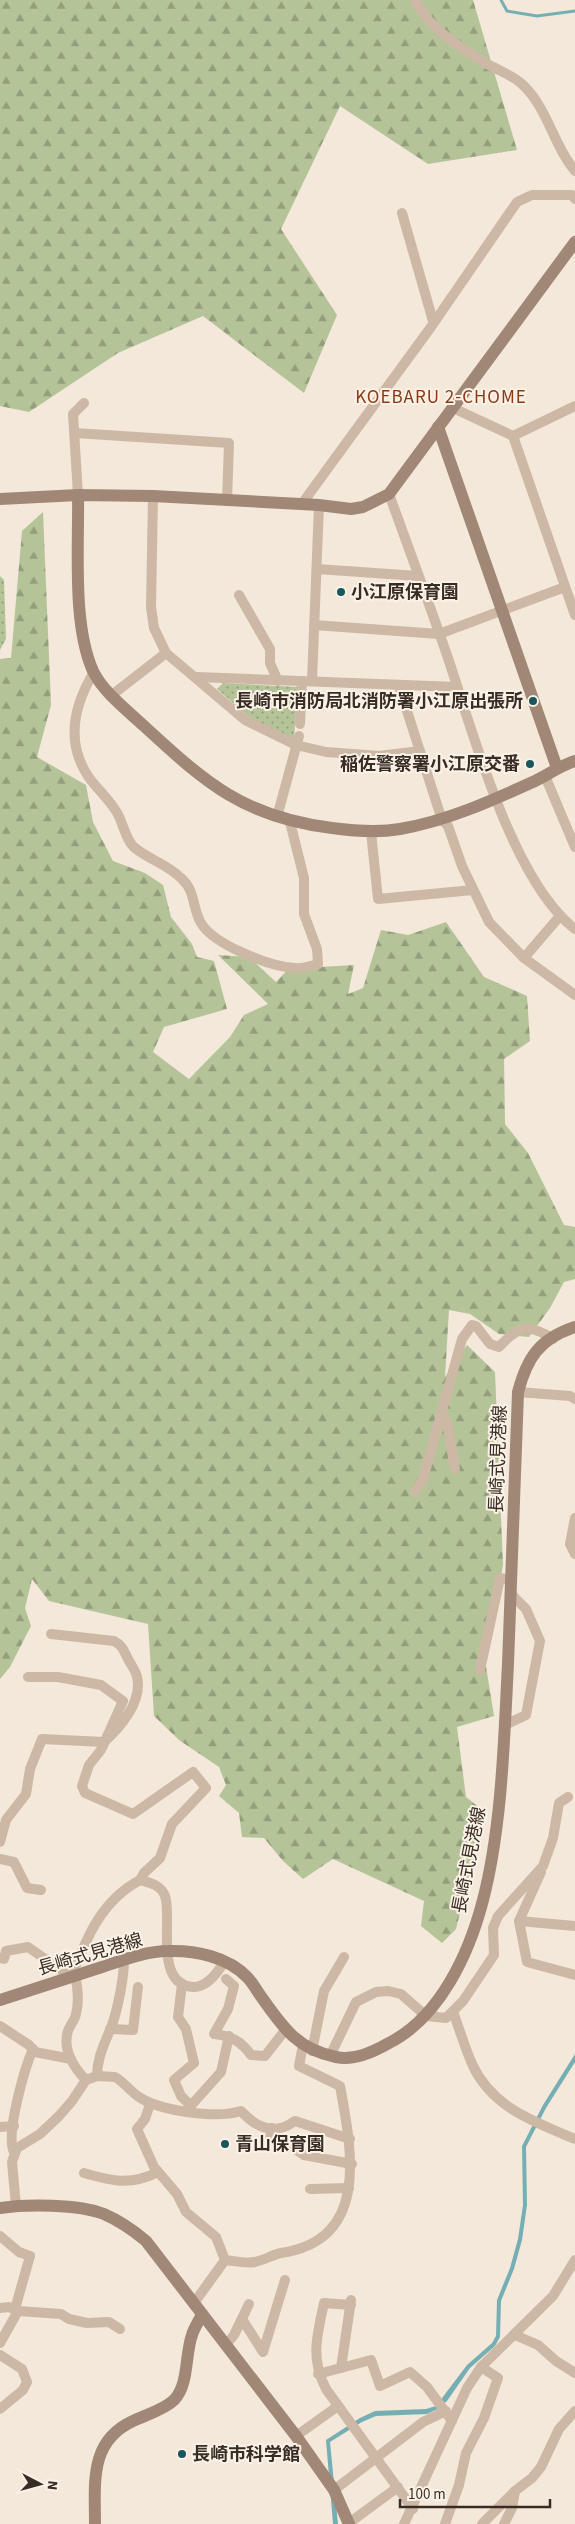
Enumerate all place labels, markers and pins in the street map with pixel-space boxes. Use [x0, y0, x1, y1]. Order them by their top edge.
place label: 小江原保育園 [351, 580, 459, 605]
marker: 小江原保育園 [335, 586, 347, 598]
place label: 長崎市消防局北消防署小江原出張所 [235, 689, 523, 714]
marker: 長崎市消防局北消防署小江原出張所 [527, 695, 539, 707]
place label: 稲佐警察署小江原交番 [340, 752, 520, 777]
marker: 稲佐警察署小江原交番 [524, 758, 536, 770]
place label: 青山保育園 [235, 2132, 325, 2157]
marker: 青山保育園 [219, 2138, 231, 2150]
place label: 長崎市科学館 [192, 2442, 300, 2467]
marker: 長崎市科学館 [176, 2448, 188, 2460]

